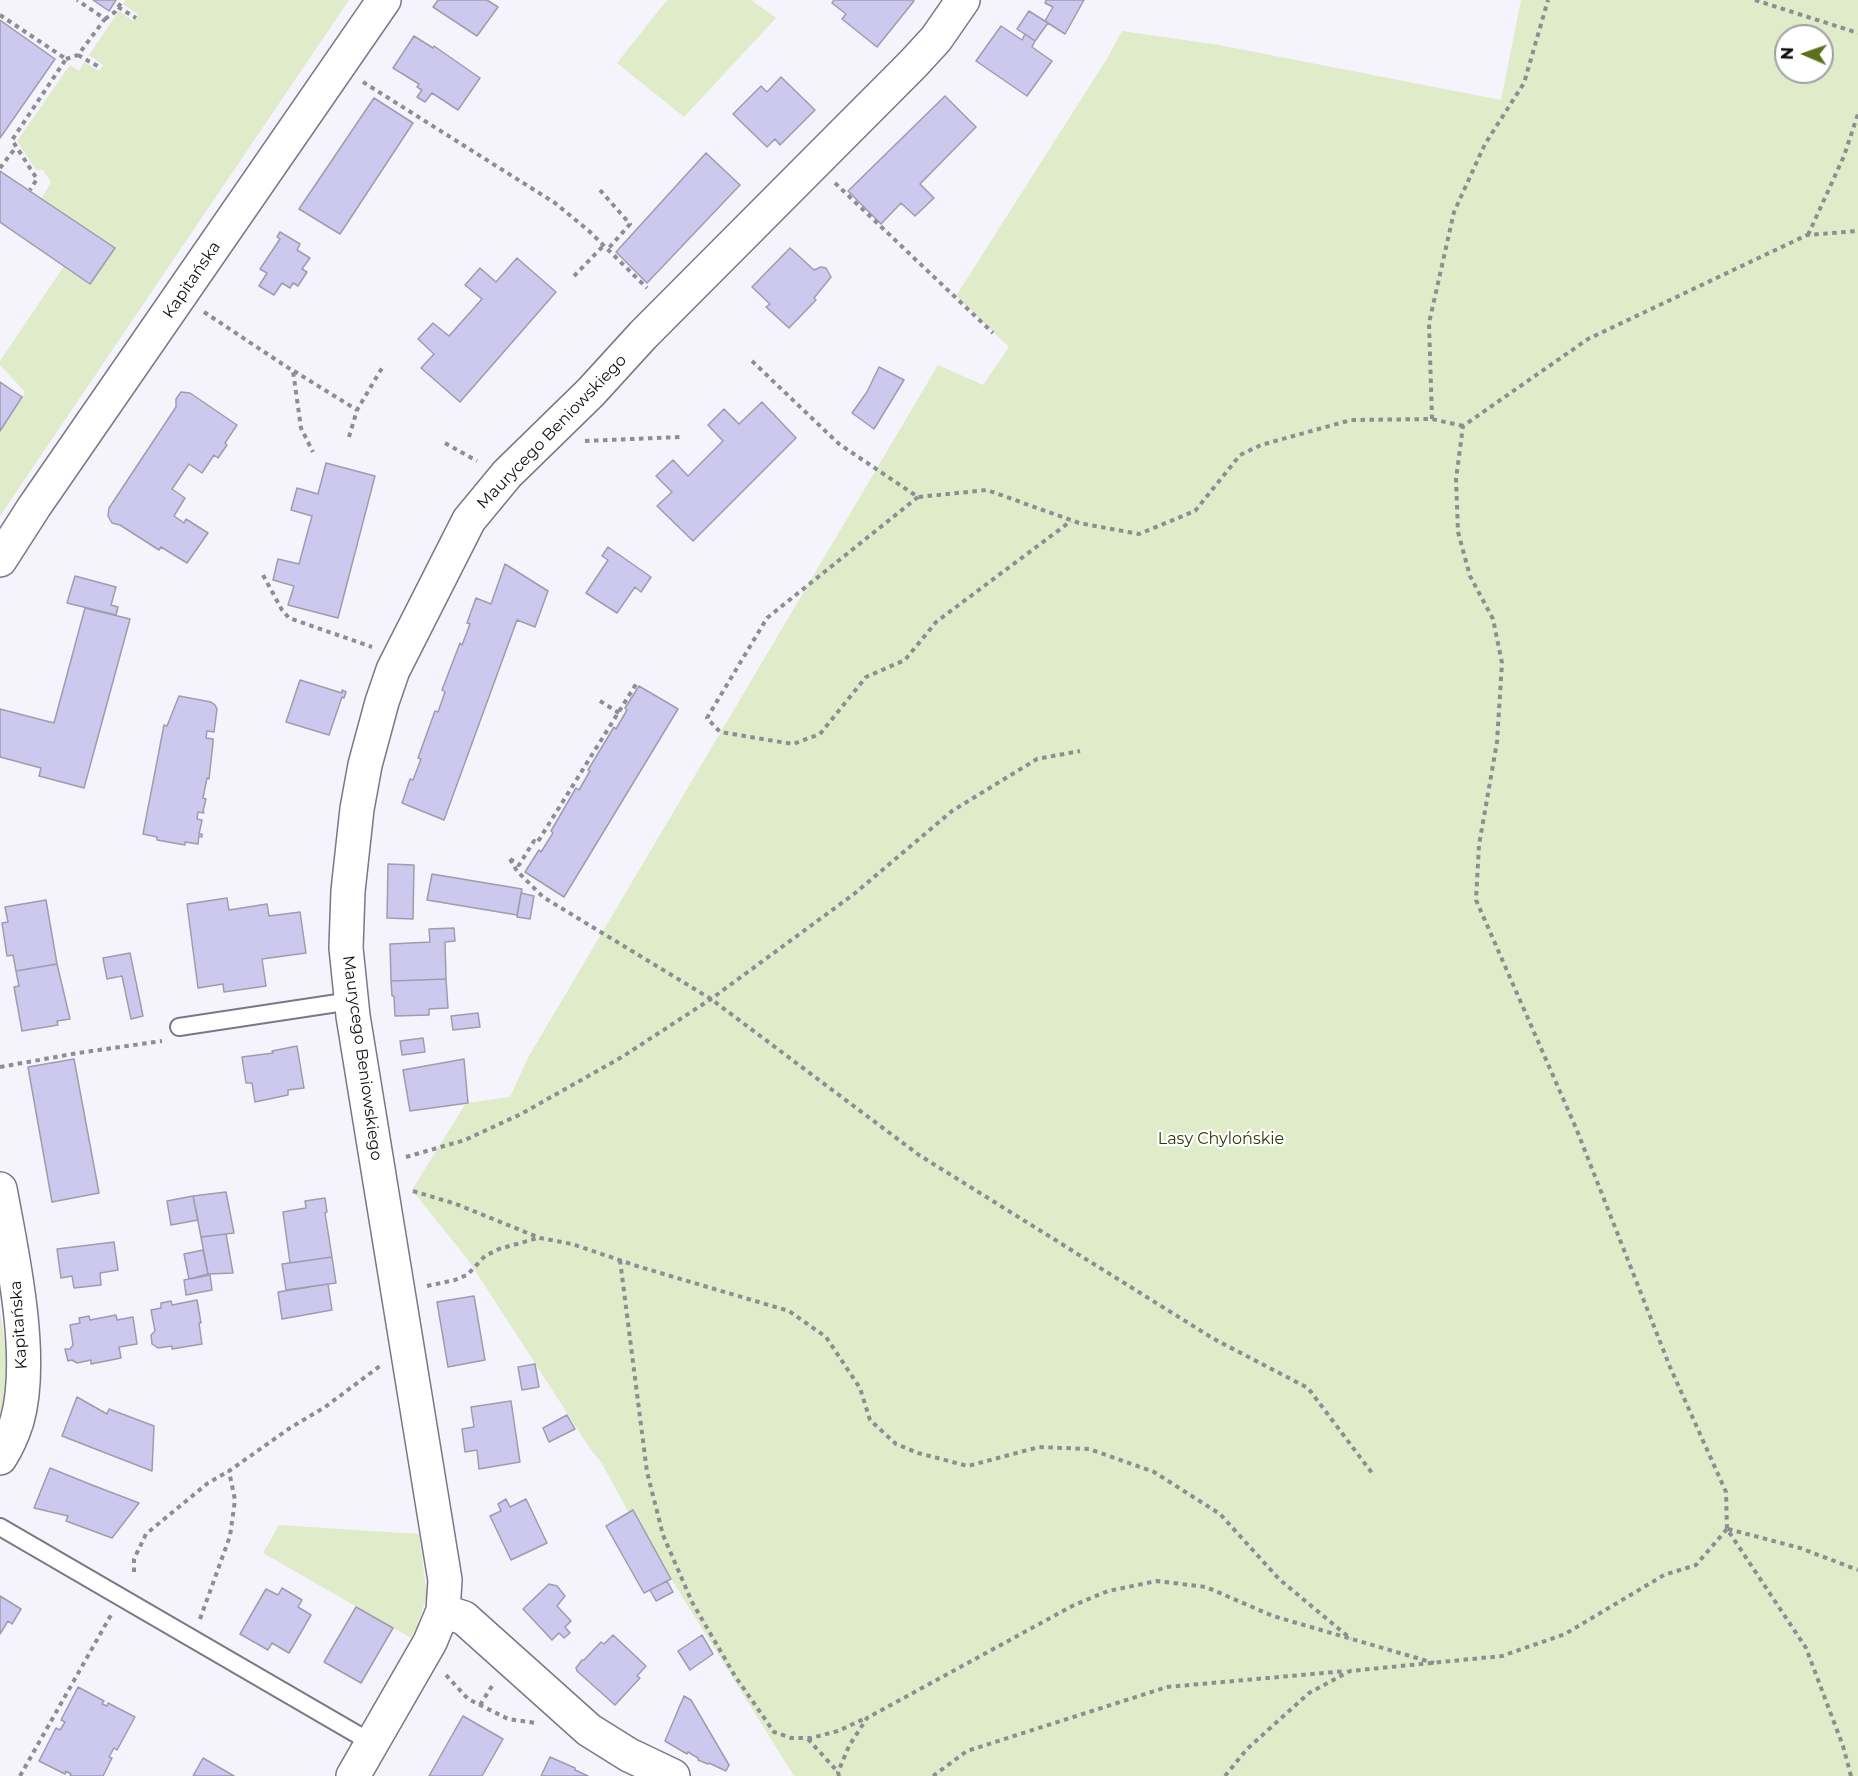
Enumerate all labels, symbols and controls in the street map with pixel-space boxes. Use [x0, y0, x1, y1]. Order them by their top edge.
north arrow [1774, 24, 1834, 84]
text: N [1778, 47, 1797, 60]
street label: Kapitańska [159, 238, 225, 322]
street label: Maurycego Beniowskiego [473, 351, 631, 513]
street label: Maurycego Beniowskiego [338, 954, 386, 1162]
park label: Lasy Chylońskie [1158, 1129, 1284, 1149]
street label: Kapitańska [6, 1280, 32, 1370]

